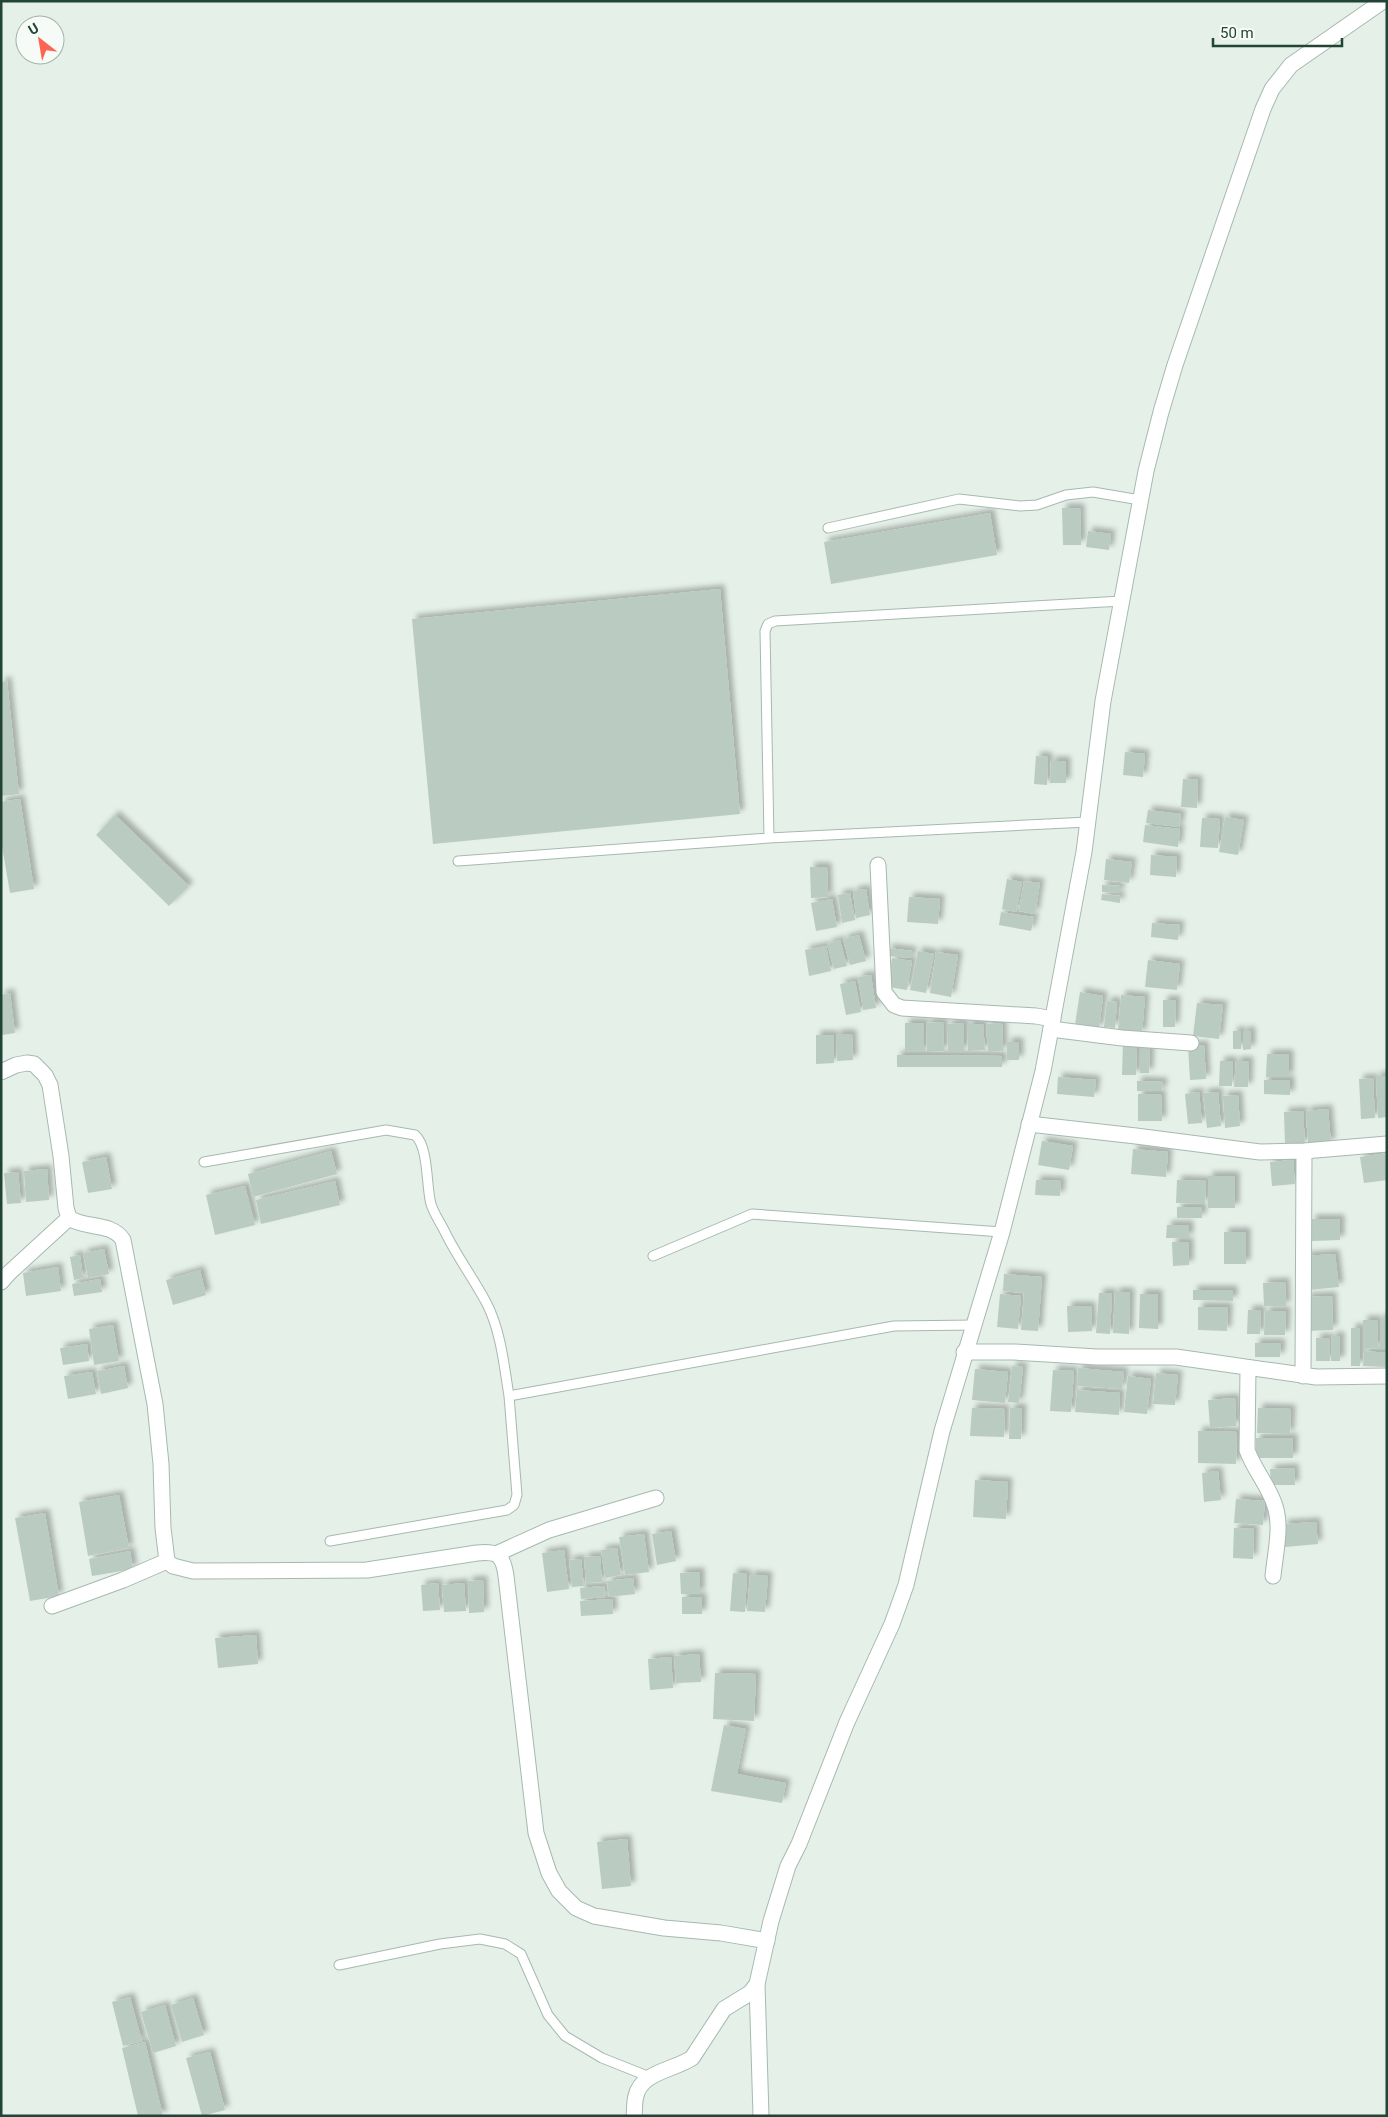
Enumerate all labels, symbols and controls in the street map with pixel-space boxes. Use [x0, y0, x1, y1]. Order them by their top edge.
north arrow [15, 15, 65, 65]
scale bar [1213, 15, 1342, 47]
text: U [25, 20, 41, 38]
text: 50 m [1220, 24, 1254, 42]

